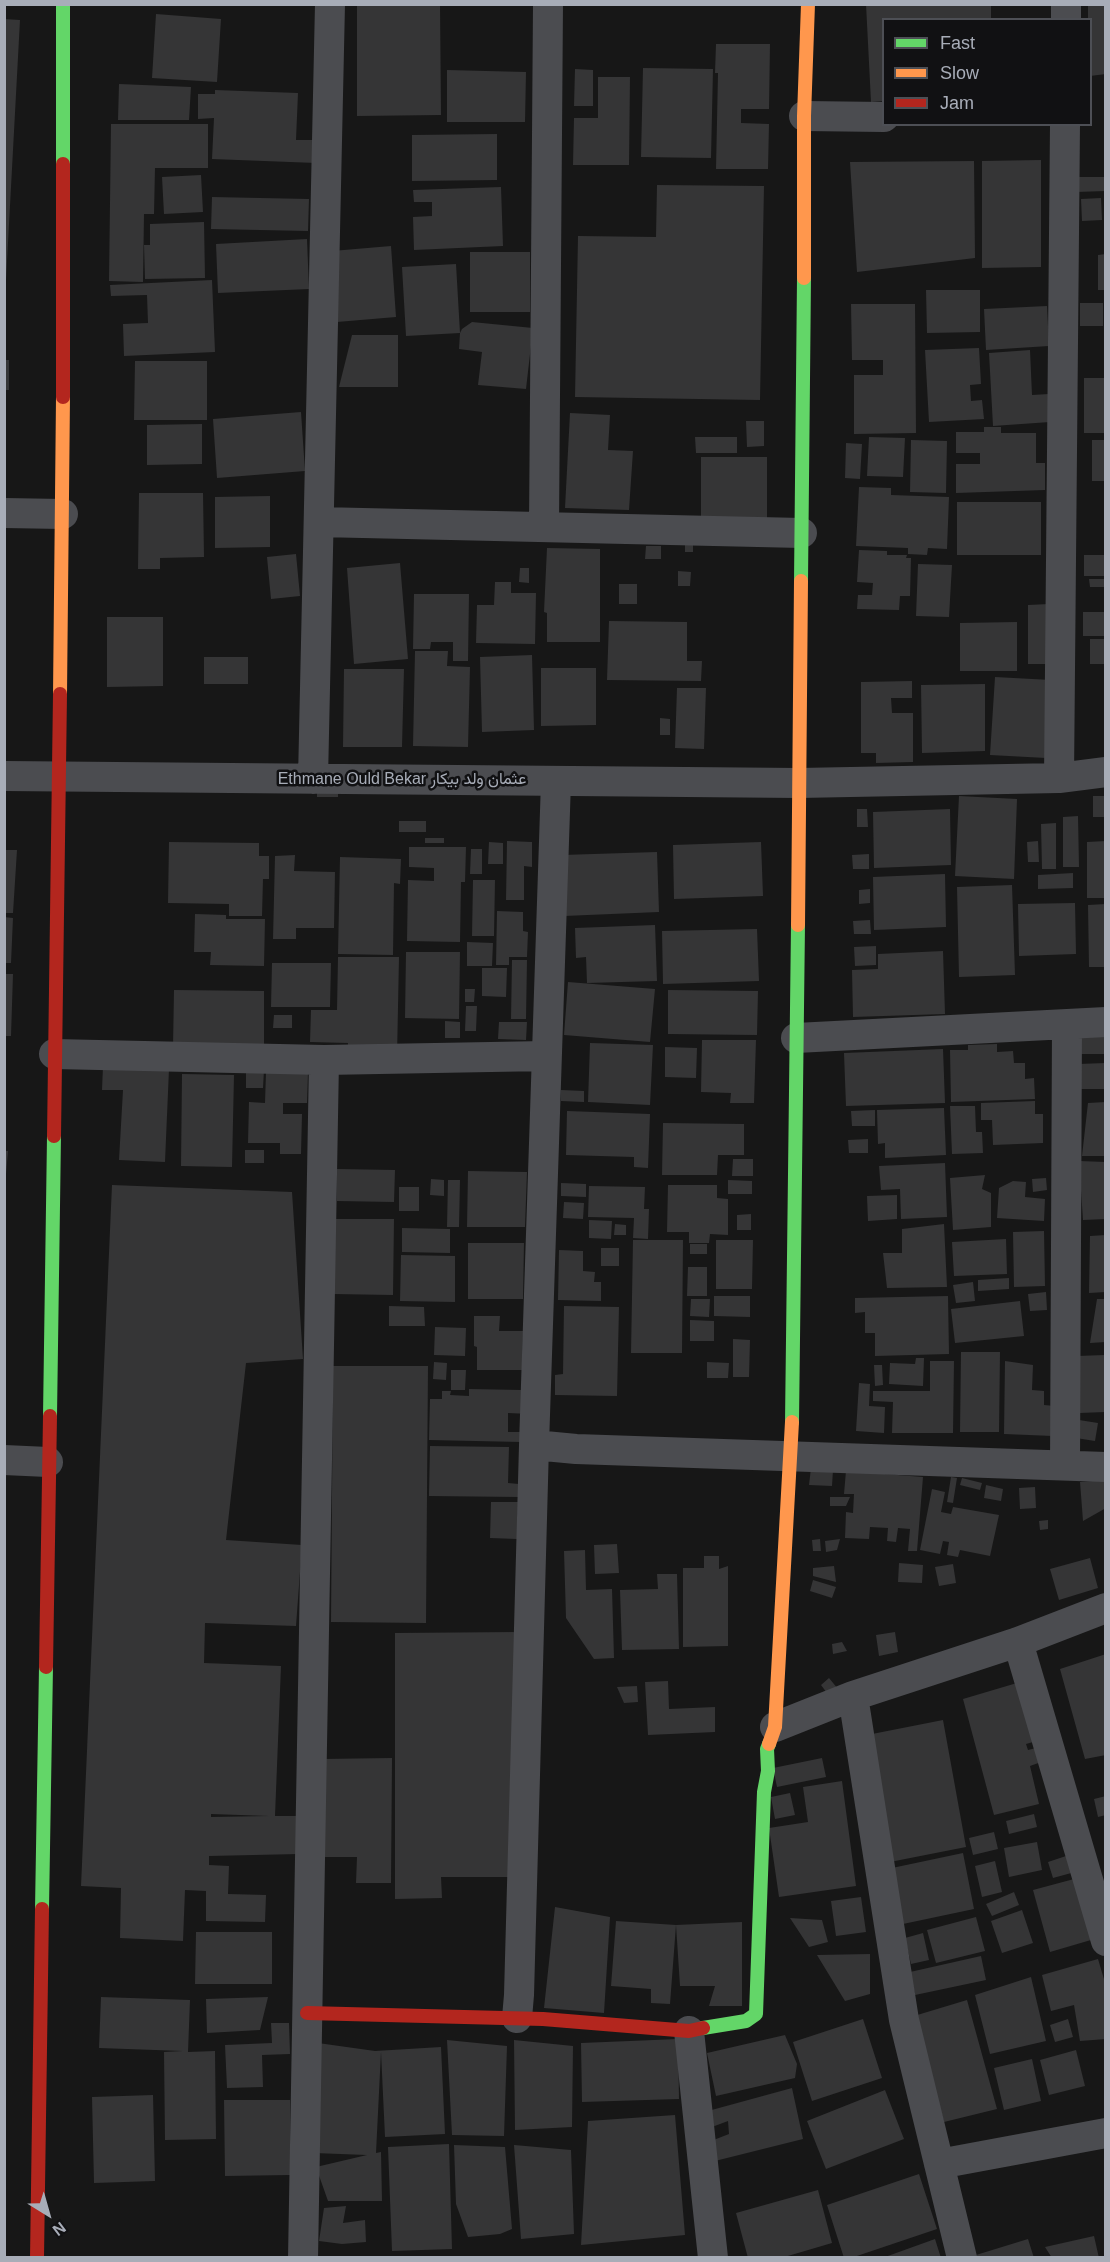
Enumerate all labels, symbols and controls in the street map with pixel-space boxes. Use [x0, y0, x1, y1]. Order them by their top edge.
legend [882, 18, 1092, 126]
text: Fast [940, 33, 975, 53]
text: Slow [940, 63, 979, 83]
text: Jam [940, 93, 974, 113]
street label: Ethmane Ould Bekar عثمان ولد بيكار [278, 770, 526, 790]
north arrow [18, 2184, 78, 2244]
text: N [49, 2219, 69, 2239]

